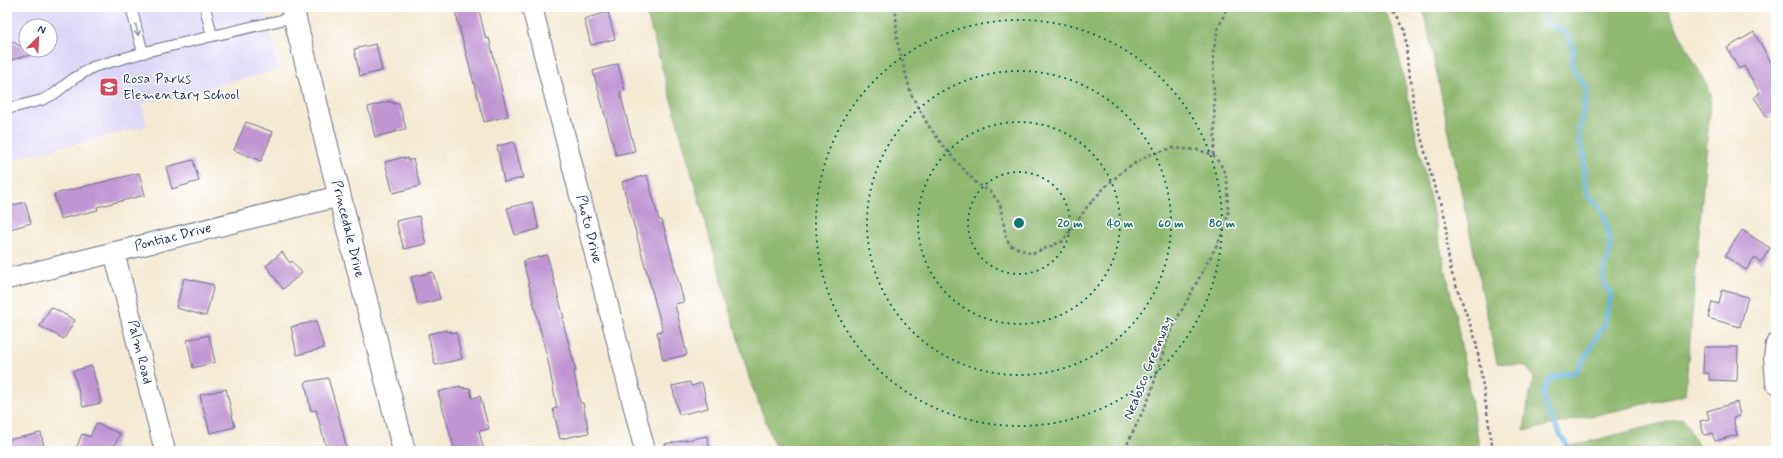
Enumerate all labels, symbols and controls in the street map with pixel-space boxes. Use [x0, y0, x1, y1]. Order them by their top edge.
north arrow [18, 18, 58, 58]
text: N [35, 22, 48, 38]
one-way arrow [134, 23, 141, 36]
place label: Rosa Parks Elementary School [123, 70, 239, 104]
school or university icon: Rosa Parks Elementary School [98, 76, 120, 98]
street label: Princedale Drive [327, 178, 369, 280]
street label: Photo Drive [572, 193, 606, 265]
centre of rings [1012, 216, 1026, 230]
text: 20 m [1057, 216, 1083, 232]
text: 40 m [1107, 216, 1134, 232]
text: 60 m [1158, 216, 1184, 232]
text: 80 m [1209, 216, 1236, 232]
street label: Pontiac Drive [133, 219, 213, 255]
street label: Neabsco Greenway [1119, 314, 1177, 422]
street label: Palm Road [123, 318, 157, 386]

